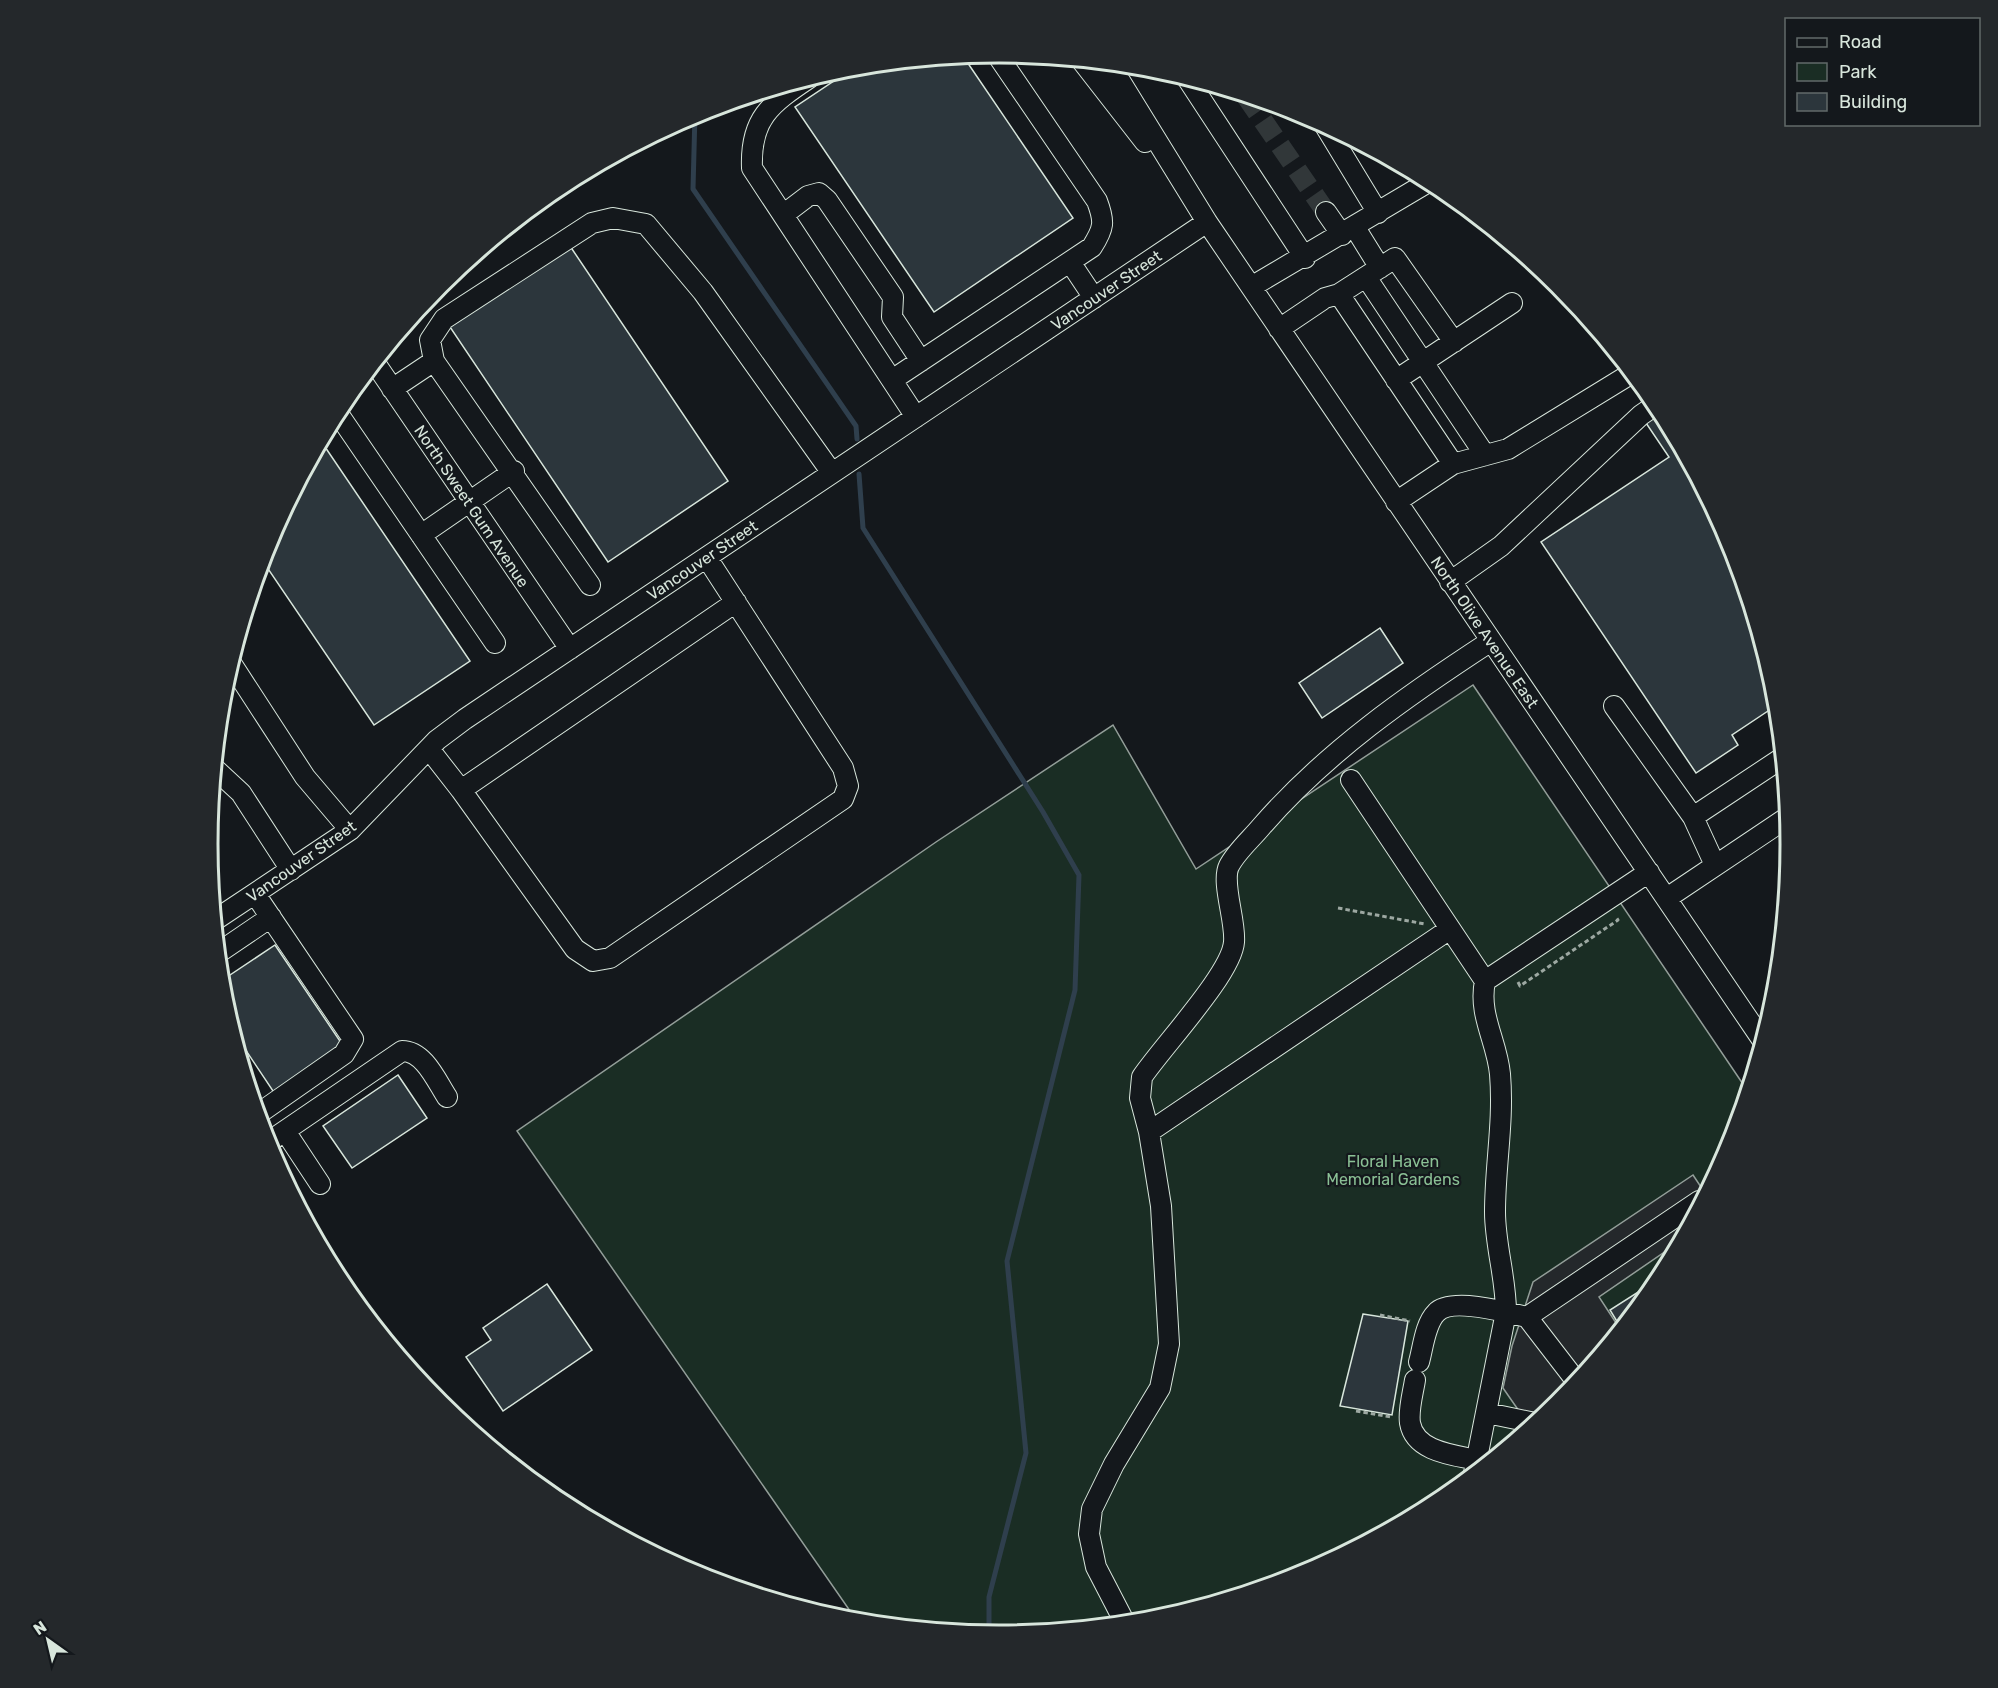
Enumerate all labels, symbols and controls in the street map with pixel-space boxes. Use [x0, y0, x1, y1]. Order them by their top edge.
legend [1785, 18, 1980, 126]
text: Road [1839, 31, 1882, 53]
text: Park [1839, 61, 1877, 83]
text: Building [1839, 91, 1907, 113]
street label: Vancouver Street [1047, 246, 1165, 334]
street label: North Sweet Gum Avenue [410, 422, 533, 591]
street label: Vancouver Street [643, 516, 761, 604]
street label: North Olive Avenue East [1427, 553, 1542, 712]
street label: Vancouver Street [243, 817, 360, 906]
park label: Floral Haven Memorial Gardens [1326, 1152, 1460, 1189]
north arrow [18, 1610, 78, 1670]
text: N [30, 1617, 50, 1639]

